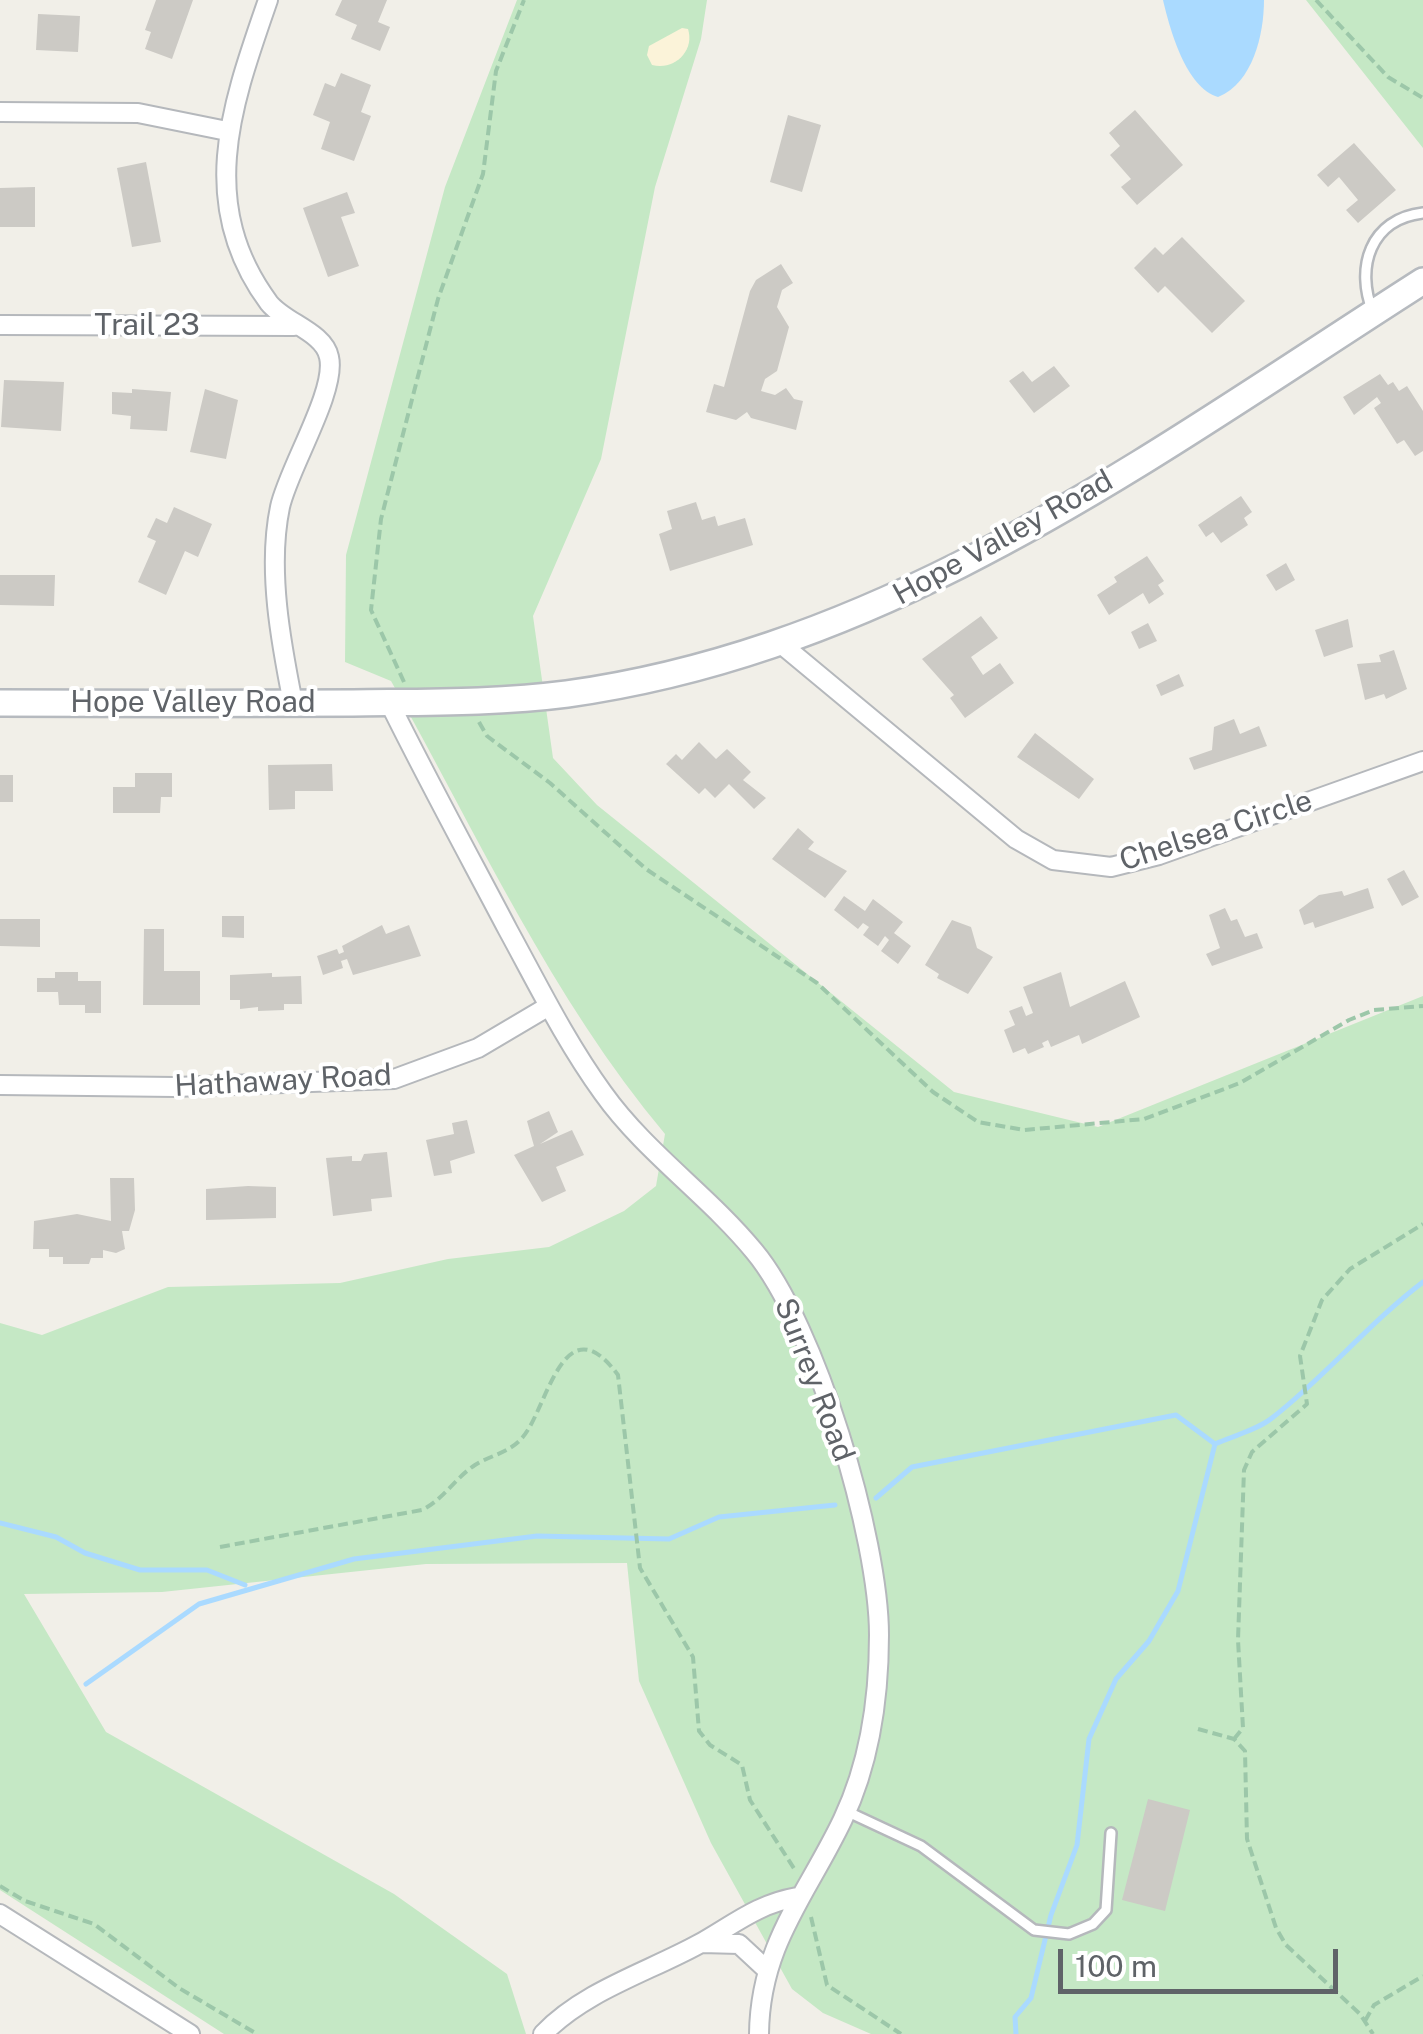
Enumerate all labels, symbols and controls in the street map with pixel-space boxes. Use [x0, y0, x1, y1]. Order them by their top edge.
street label: Trail 23 [94, 308, 200, 344]
street label: Hope Valley Road [887, 463, 1119, 613]
street label: Hope Valley Road [70, 685, 316, 721]
street label: Chelsea Circle [1115, 783, 1317, 879]
street label: Hathaway Road [174, 1057, 392, 1105]
street label: Surrey Road [766, 1293, 862, 1467]
scale bar [1063, 1929, 1343, 1991]
text: 100 m [1075, 1948, 1157, 1984]

